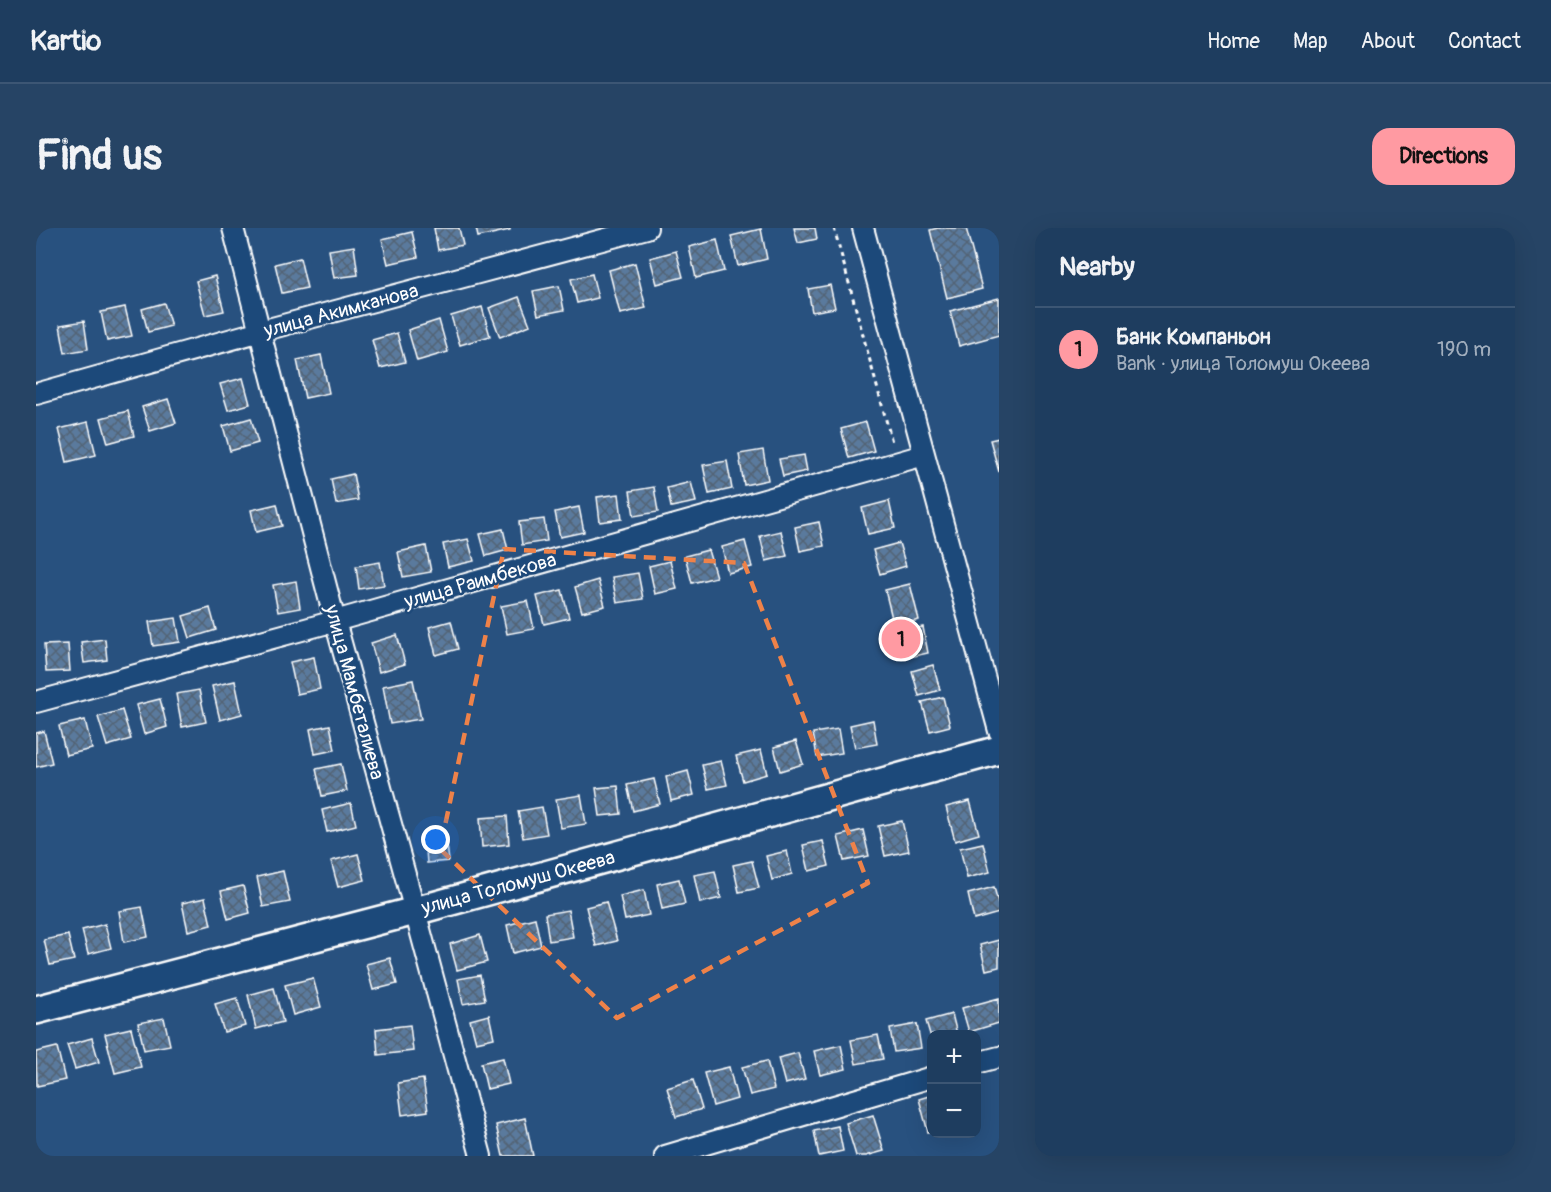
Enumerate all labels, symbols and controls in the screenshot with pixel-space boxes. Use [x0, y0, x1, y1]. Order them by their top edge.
text: Kartio [30, 24, 101, 59]
text: Home [1207, 28, 1260, 55]
text: Map [1293, 28, 1328, 55]
text: About [1361, 28, 1415, 55]
text: Contact [1448, 28, 1521, 55]
button: Directions [1372, 128, 1515, 185]
text: Find us [36, 130, 162, 182]
text: Nearby [1059, 251, 1135, 283]
street label: улица Акимканова [260, 278, 421, 343]
text: Банк Компаньон [1116, 323, 1271, 351]
text: 1 [1075, 337, 1082, 362]
text: 190 m [1437, 337, 1491, 362]
text: Bank · улица Толомуш Океева [1116, 351, 1370, 376]
street label: улица Раимбекова [400, 547, 559, 614]
street label: улица Мамбеталиева [319, 601, 390, 782]
pin: 1 [882, 616, 920, 662]
your location [421, 825, 450, 854]
street label: улица Толомуш Океева [418, 845, 618, 921]
map controls [927, 1030, 981, 1138]
button: + [927, 1030, 981, 1084]
button: − [927, 1084, 981, 1138]

